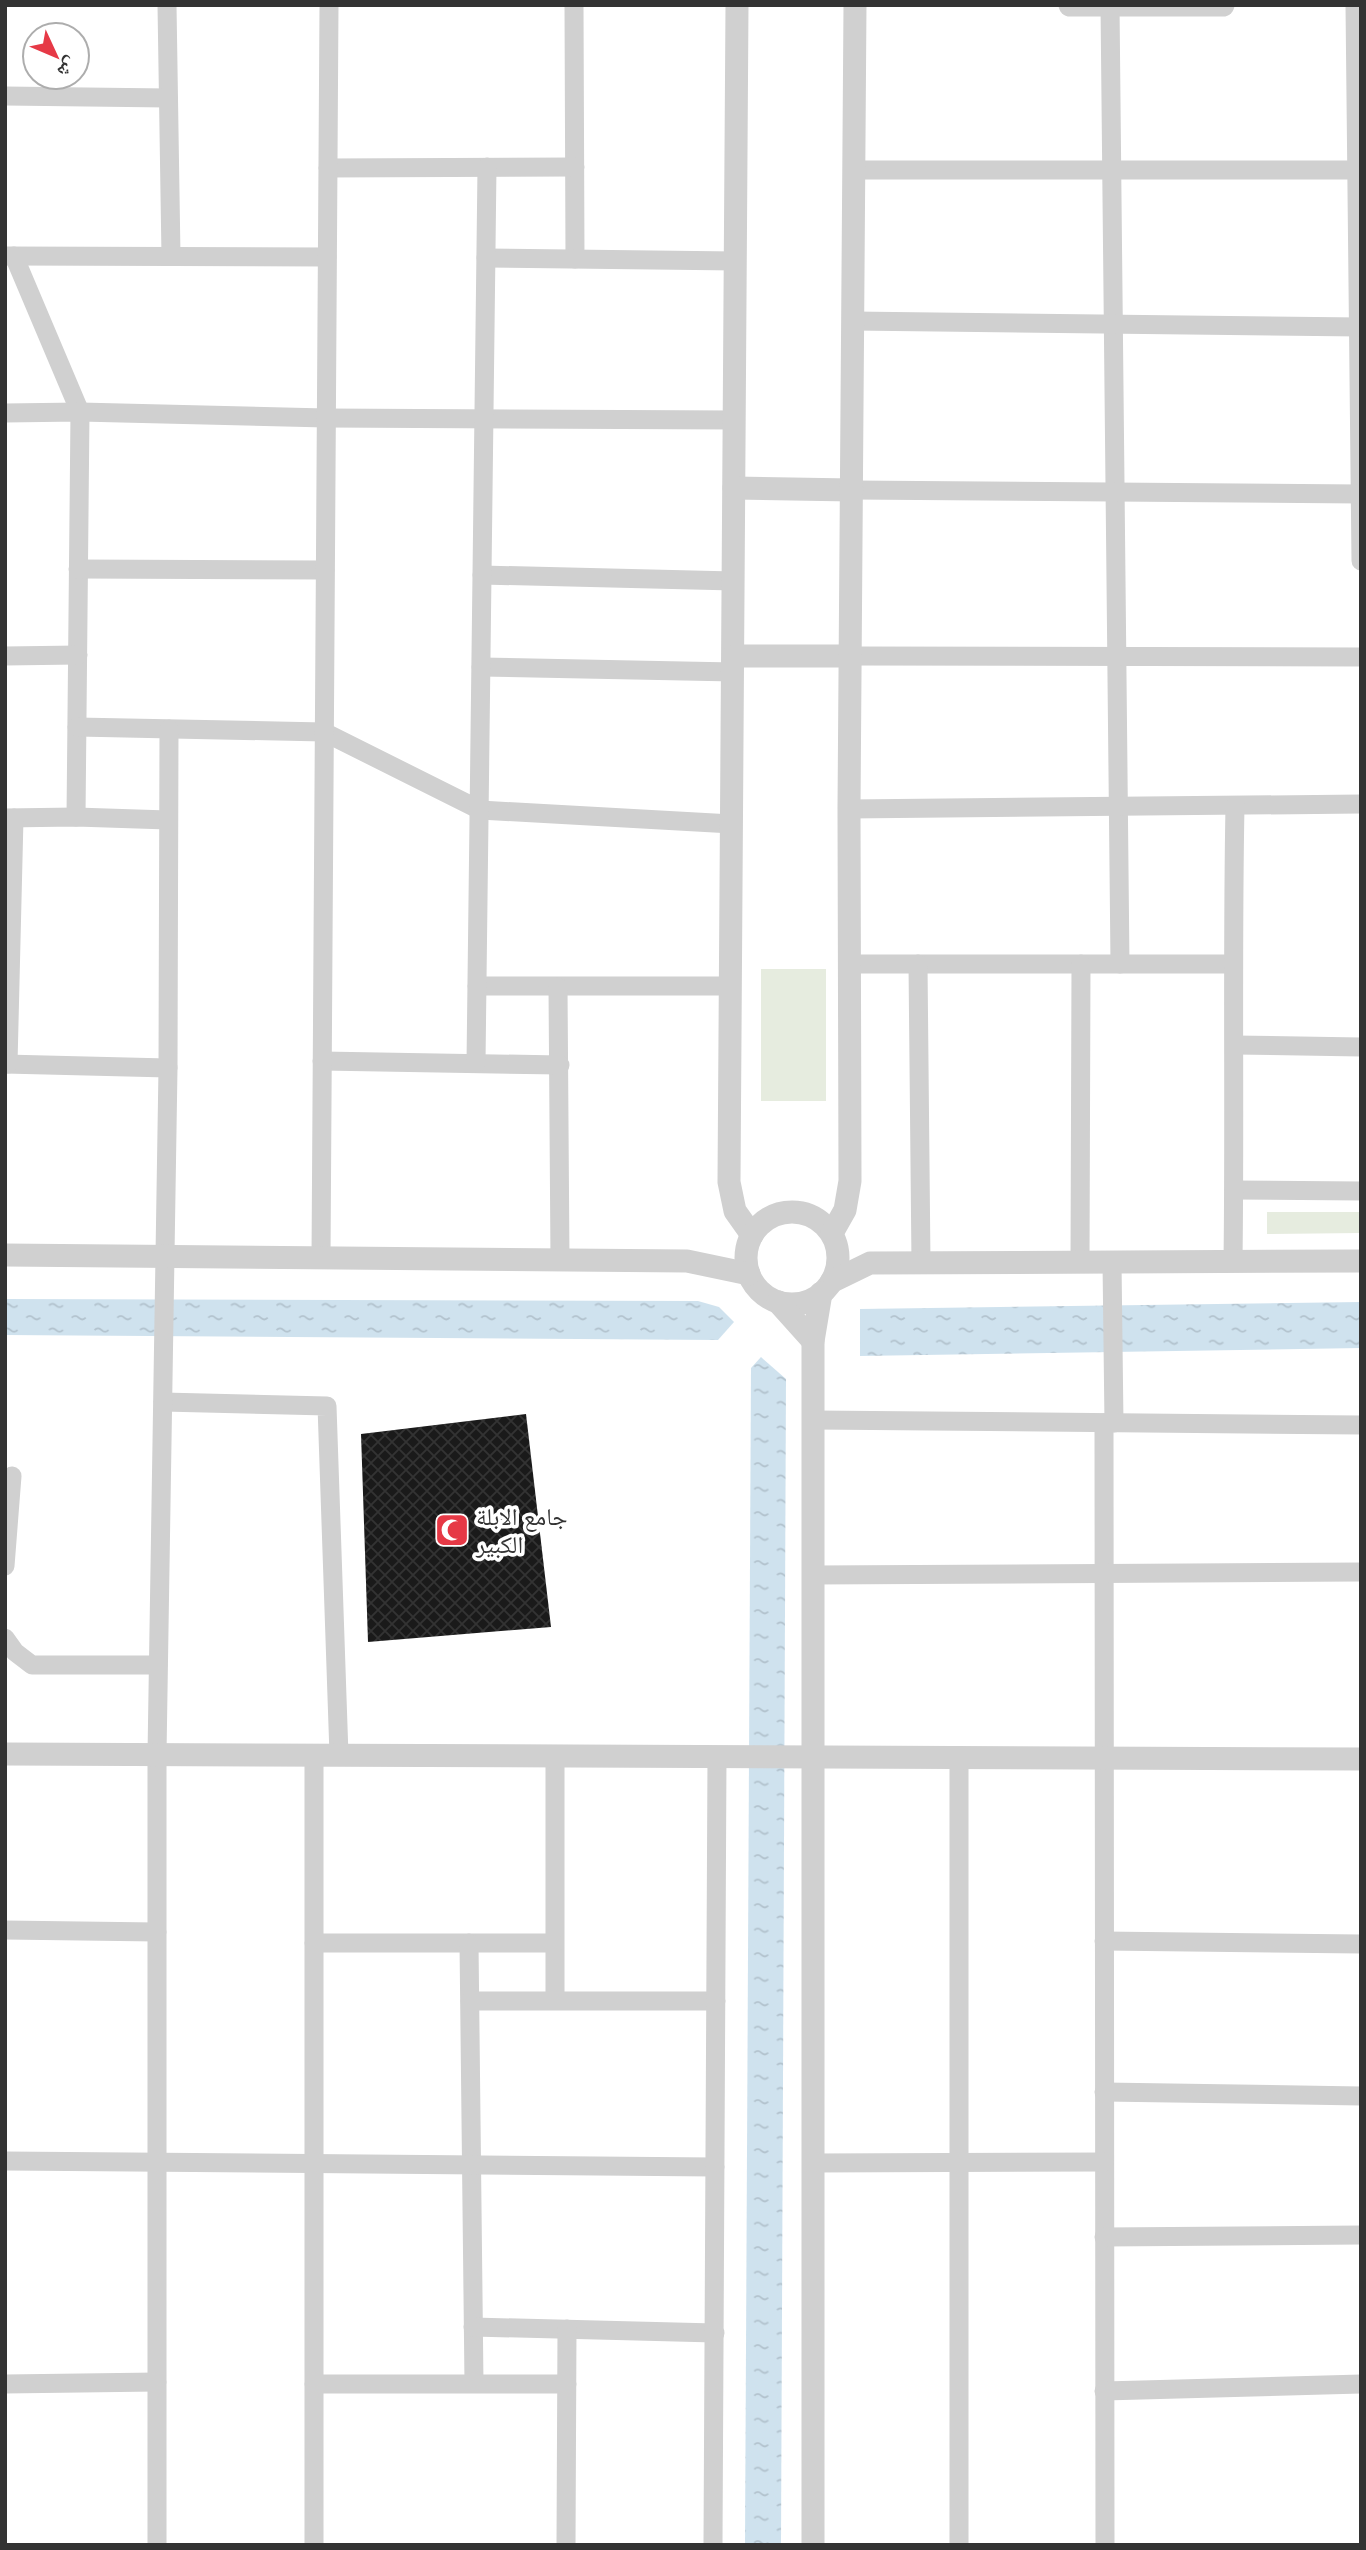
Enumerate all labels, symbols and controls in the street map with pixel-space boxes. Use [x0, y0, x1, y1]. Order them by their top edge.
north arrow [21, 21, 91, 91]
text: ش [52, 52, 84, 83]
place label: جامع الابلة الكبير [475, 1501, 568, 1560]
mosque icon: جامع الابلة الكبير [433, 1511, 471, 1549]

